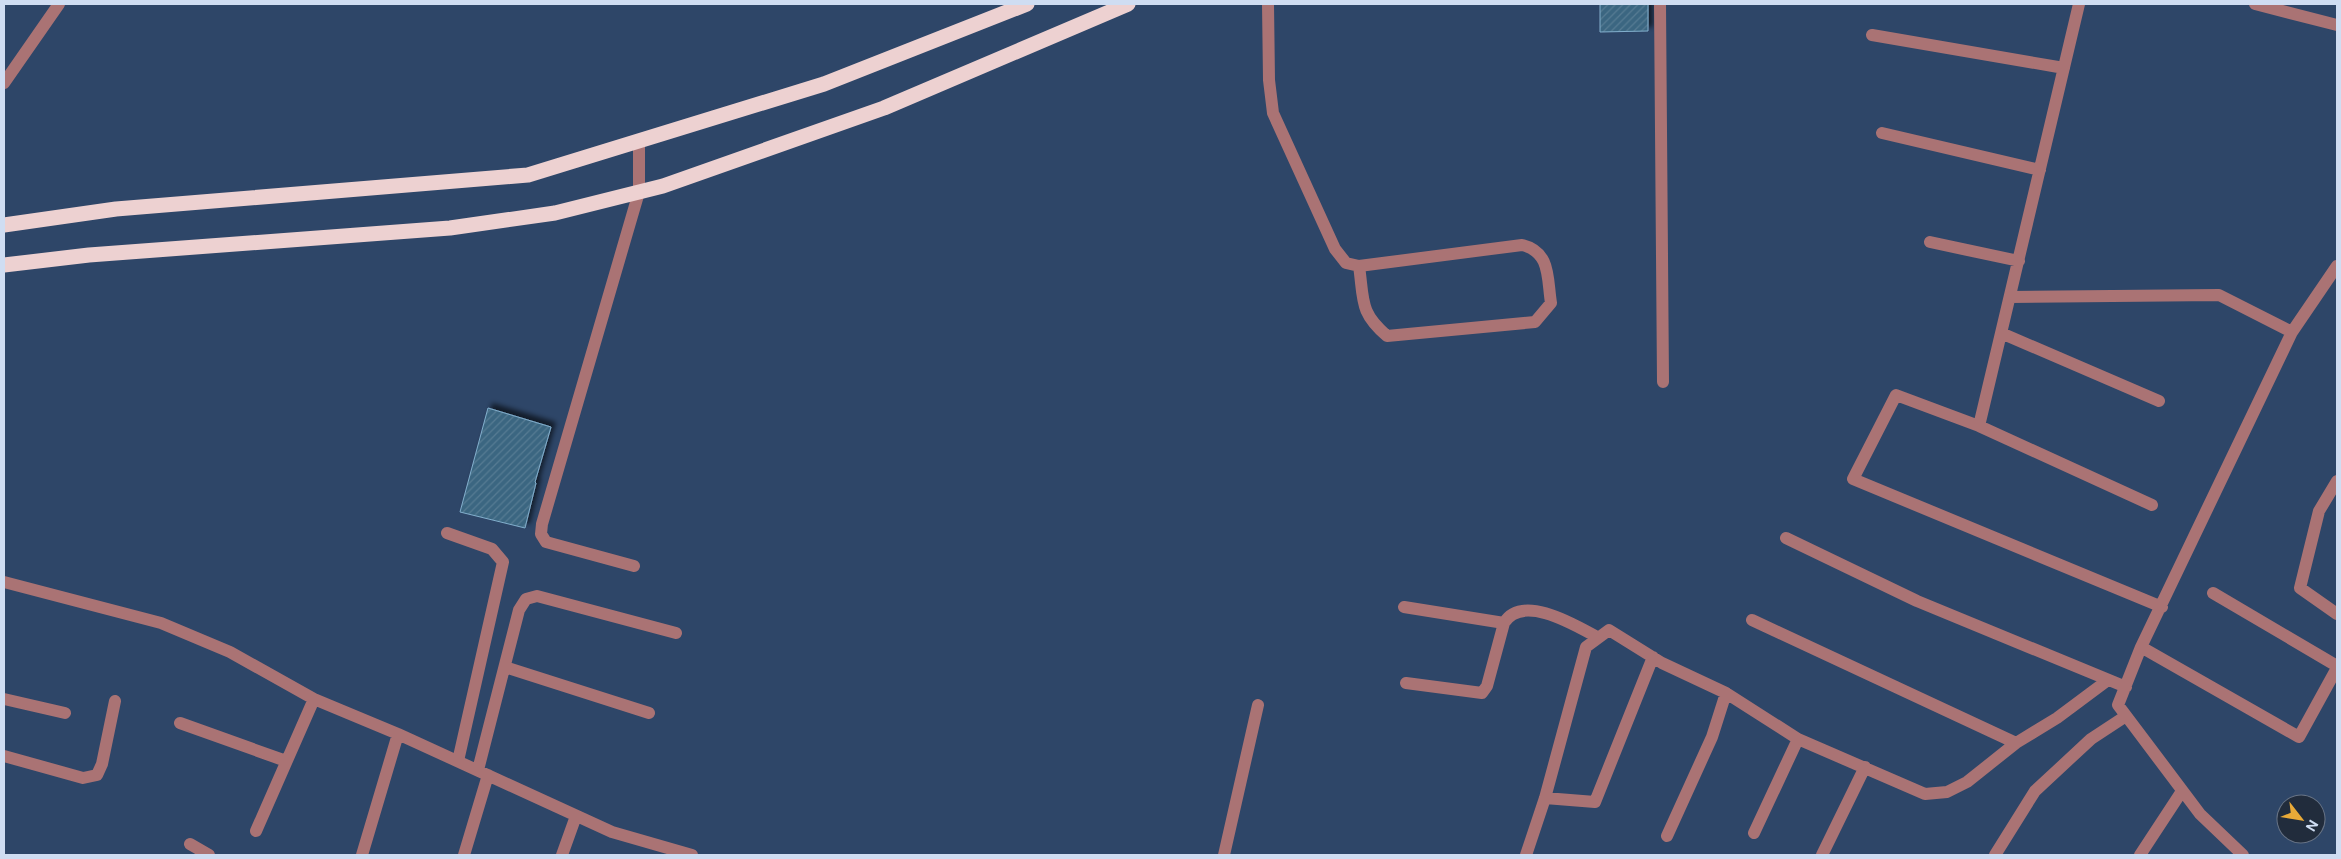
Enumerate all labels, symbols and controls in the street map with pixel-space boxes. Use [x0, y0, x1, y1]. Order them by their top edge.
north arrow [2276, 794, 2326, 844]
text: N [2302, 817, 2322, 835]

